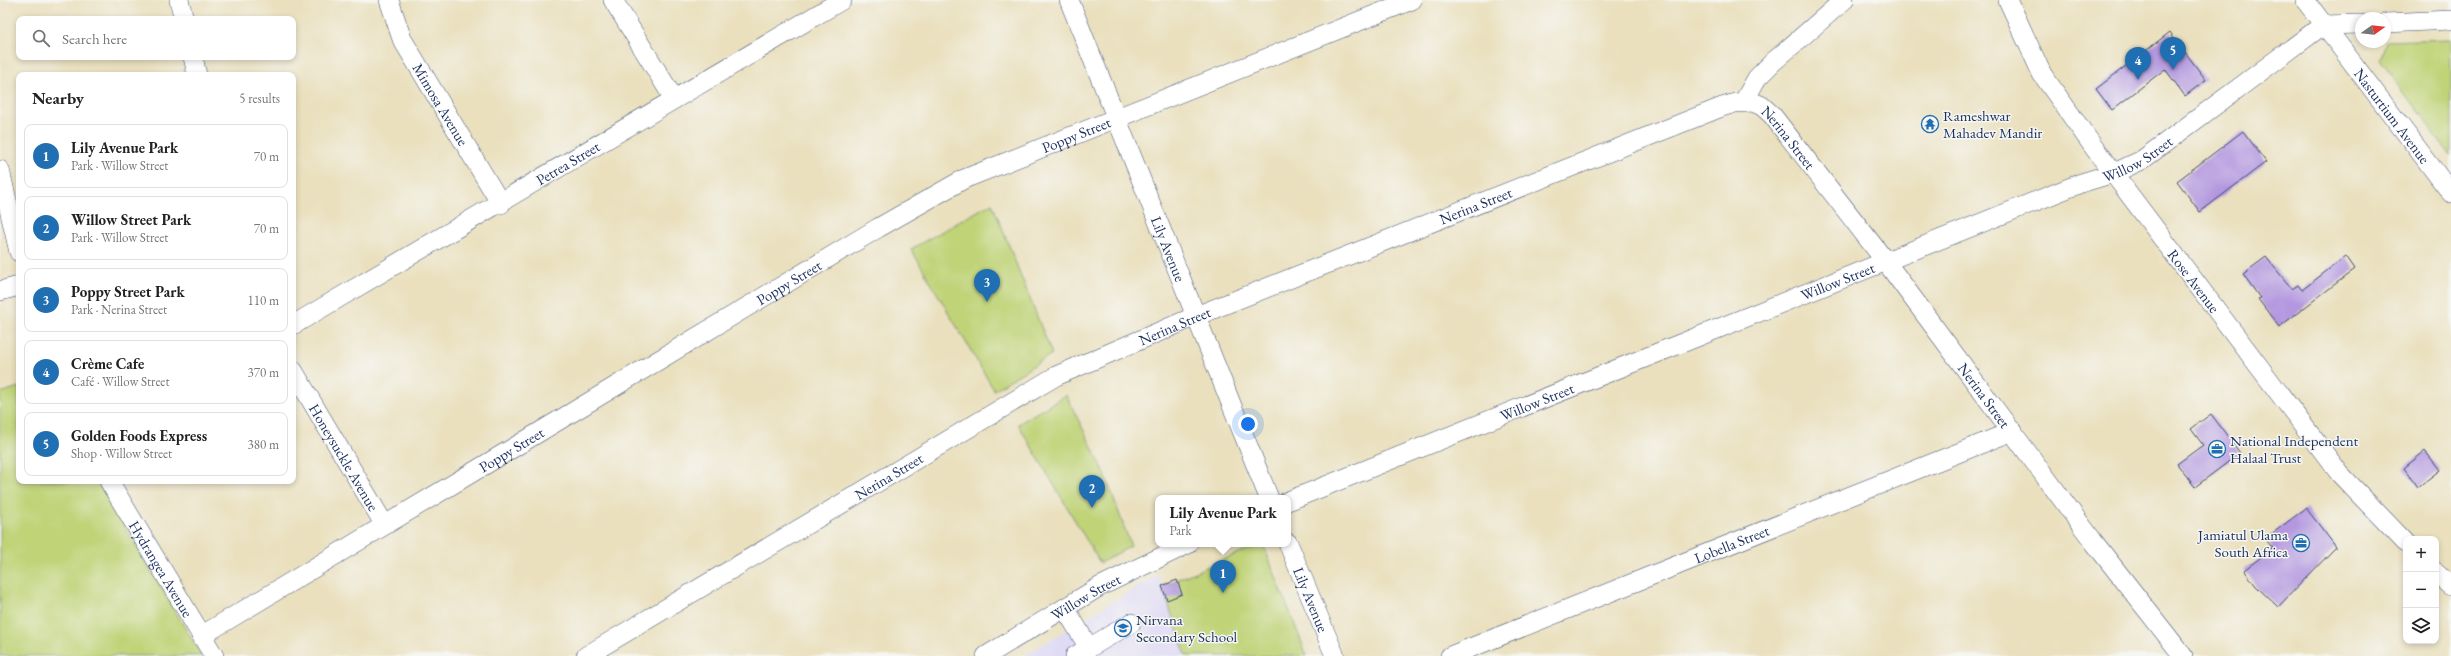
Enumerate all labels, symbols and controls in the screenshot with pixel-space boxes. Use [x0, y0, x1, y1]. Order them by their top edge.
north arrow [2355, 12, 2391, 48]
search box [16, 16, 296, 60]
icon: search [30, 27, 52, 49]
text: Search here [62, 29, 127, 48]
pin: 5 [2160, 37, 2186, 70]
pin: 4 [2125, 47, 2151, 80]
street label: Mimosa Avenue [409, 59, 473, 149]
street label: Nasturtium Avenue [2350, 64, 2435, 167]
text: Nearby [32, 87, 84, 109]
text: 5 results [239, 90, 280, 107]
street label: Nerina Street [1758, 101, 1820, 173]
place label: Rameshwar Mahadev Mandir [1943, 106, 2042, 142]
street label: Poppy Street [1039, 112, 1114, 157]
temple icon: Rameshwar Mahadev Mandir [1920, 114, 1940, 134]
street label: Willow Street [2100, 131, 2176, 186]
street label: Petrea Street [532, 136, 603, 189]
text: Lily Avenue Park [71, 138, 178, 157]
text: 1 [43, 148, 49, 165]
text: 70 m [254, 148, 279, 165]
text: Park · Willow Street [71, 157, 168, 174]
street label: Nerina Street [1436, 182, 1515, 228]
text: Willow Street Park [71, 210, 191, 229]
street label: Lily Avenue [1147, 213, 1191, 284]
text: 2 [43, 220, 49, 237]
text: 70 m [254, 220, 279, 237]
text: Park · Willow Street [71, 229, 168, 246]
street label: Rose Avenue [2164, 245, 2224, 316]
street label: Poppy Street [752, 255, 825, 309]
street label: Willow Street [1798, 257, 1877, 304]
pin: 3 [974, 269, 1000, 302]
text: Poppy Street Park [71, 282, 185, 301]
text: 3 [43, 292, 49, 309]
text: 110 m [248, 292, 279, 309]
text: Park · Nerina Street [71, 301, 167, 318]
street label: Nerina Street [1136, 302, 1214, 349]
text: Crème Cafe [71, 354, 144, 373]
street label: Nerina Street [1954, 359, 2015, 432]
text: 4 [43, 364, 49, 381]
text: 370 m [248, 364, 279, 381]
text: Café · Willow Street [71, 373, 169, 390]
street label: Willow Street [1497, 378, 1577, 425]
street label: Honeysuckle Avenue [305, 400, 384, 514]
your location [1238, 414, 1258, 434]
street label: Poppy Street [475, 422, 547, 476]
text: Golden Foods Express [71, 426, 207, 445]
place label: National Independent Halaal Trust [2230, 431, 2359, 467]
text: 5 [43, 436, 49, 453]
text: 380 m [248, 436, 279, 453]
office icon: National Independent Halaal Trust [2207, 439, 2227, 459]
text: Shop · Willow Street [71, 445, 172, 462]
street label: Nerina Street [851, 448, 926, 504]
pin: 2 [1079, 475, 1105, 508]
popup [1155, 495, 1291, 547]
text: Lily Avenue Park [1169, 503, 1277, 522]
street label: Hydrangea Avenue [125, 517, 198, 620]
street label: Lobella Street [1691, 520, 1772, 567]
text: Park [1169, 522, 1192, 539]
place label: Jamiatul Ulama South Africa [2196, 525, 2288, 561]
office icon: Jamiatul Ulama South Africa [2291, 533, 2311, 553]
map controls [2403, 536, 2439, 644]
button: + [2403, 536, 2439, 572]
pin: 1 [1210, 560, 1236, 593]
street label: Lily Avenue [1289, 564, 1333, 635]
street label: Willow Street [1047, 569, 1124, 624]
button: − [2403, 572, 2439, 608]
button: layers [2403, 608, 2439, 644]
place label: Nirvana Secondary School [1136, 610, 1237, 646]
school or university icon: Nirvana Secondary School [1113, 618, 1133, 638]

